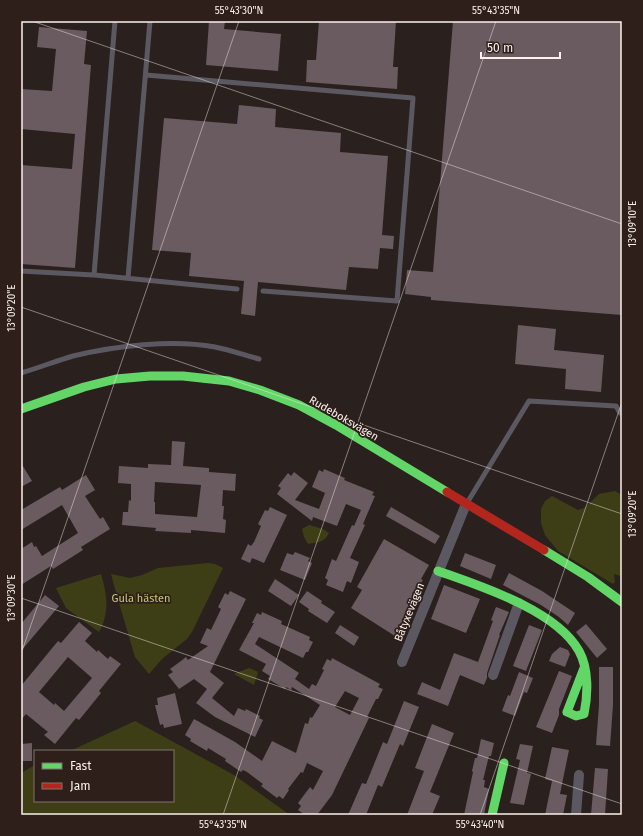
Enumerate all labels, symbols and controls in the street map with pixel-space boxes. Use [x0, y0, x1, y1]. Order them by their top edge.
text: 55°43'30"N [215, 5, 263, 17]
text: 55°43'35"N [472, 5, 520, 17]
scale bar [481, 34, 560, 60]
text: 50 m [487, 41, 513, 55]
text: 13°09'10"E [627, 201, 639, 247]
text: 13°09'20"E [6, 284, 18, 332]
street label: Rudeboksvägen [307, 393, 381, 444]
text: 13°09'20"E [627, 490, 639, 538]
text: 13°09'30"E [6, 574, 18, 622]
street label: Båtyxevägen [392, 581, 427, 644]
park label: Gula hästen [111, 592, 171, 605]
legend [34, 750, 174, 802]
text: Fast [70, 759, 92, 773]
text: Jam [70, 779, 90, 793]
text: 55°43'35"N [199, 819, 247, 831]
text: 55°43'40"N [456, 819, 504, 831]

